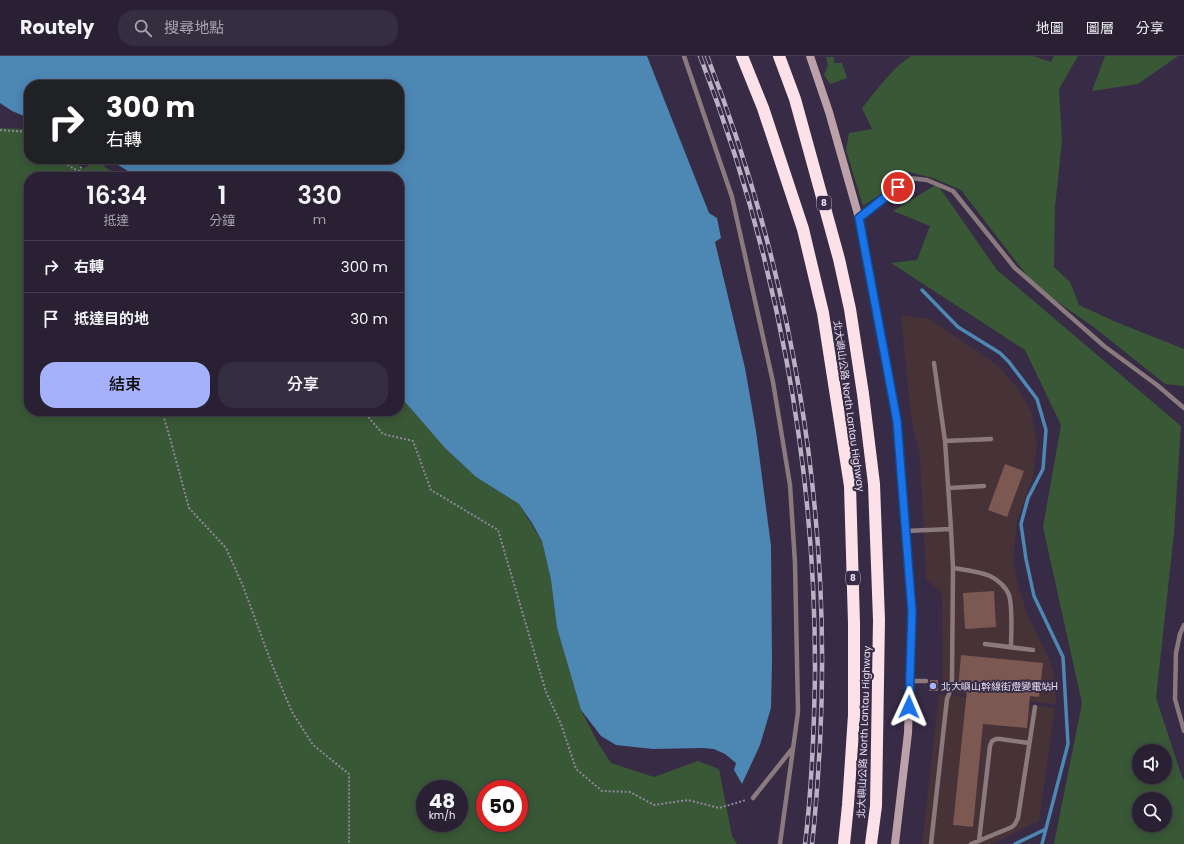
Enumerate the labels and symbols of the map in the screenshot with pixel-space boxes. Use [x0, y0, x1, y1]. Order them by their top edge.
pin [881, 170, 915, 204]
road number: 8 [817, 196, 831, 210]
street label: 北大嶼山公路 North Lantau Highway [830, 319, 868, 493]
road number: 8 [846, 571, 860, 585]
street label: 北大嶼山公路 North Lantau Highway [853, 645, 875, 819]
place label: 北大嶼山幹線街燈變電站H [941, 679, 1058, 694]
marker: 北大嶼山幹線街燈變電站H [928, 681, 938, 691]
position arrow [888, 686, 930, 728]
speed limit sign: 50 [476, 780, 528, 832]

